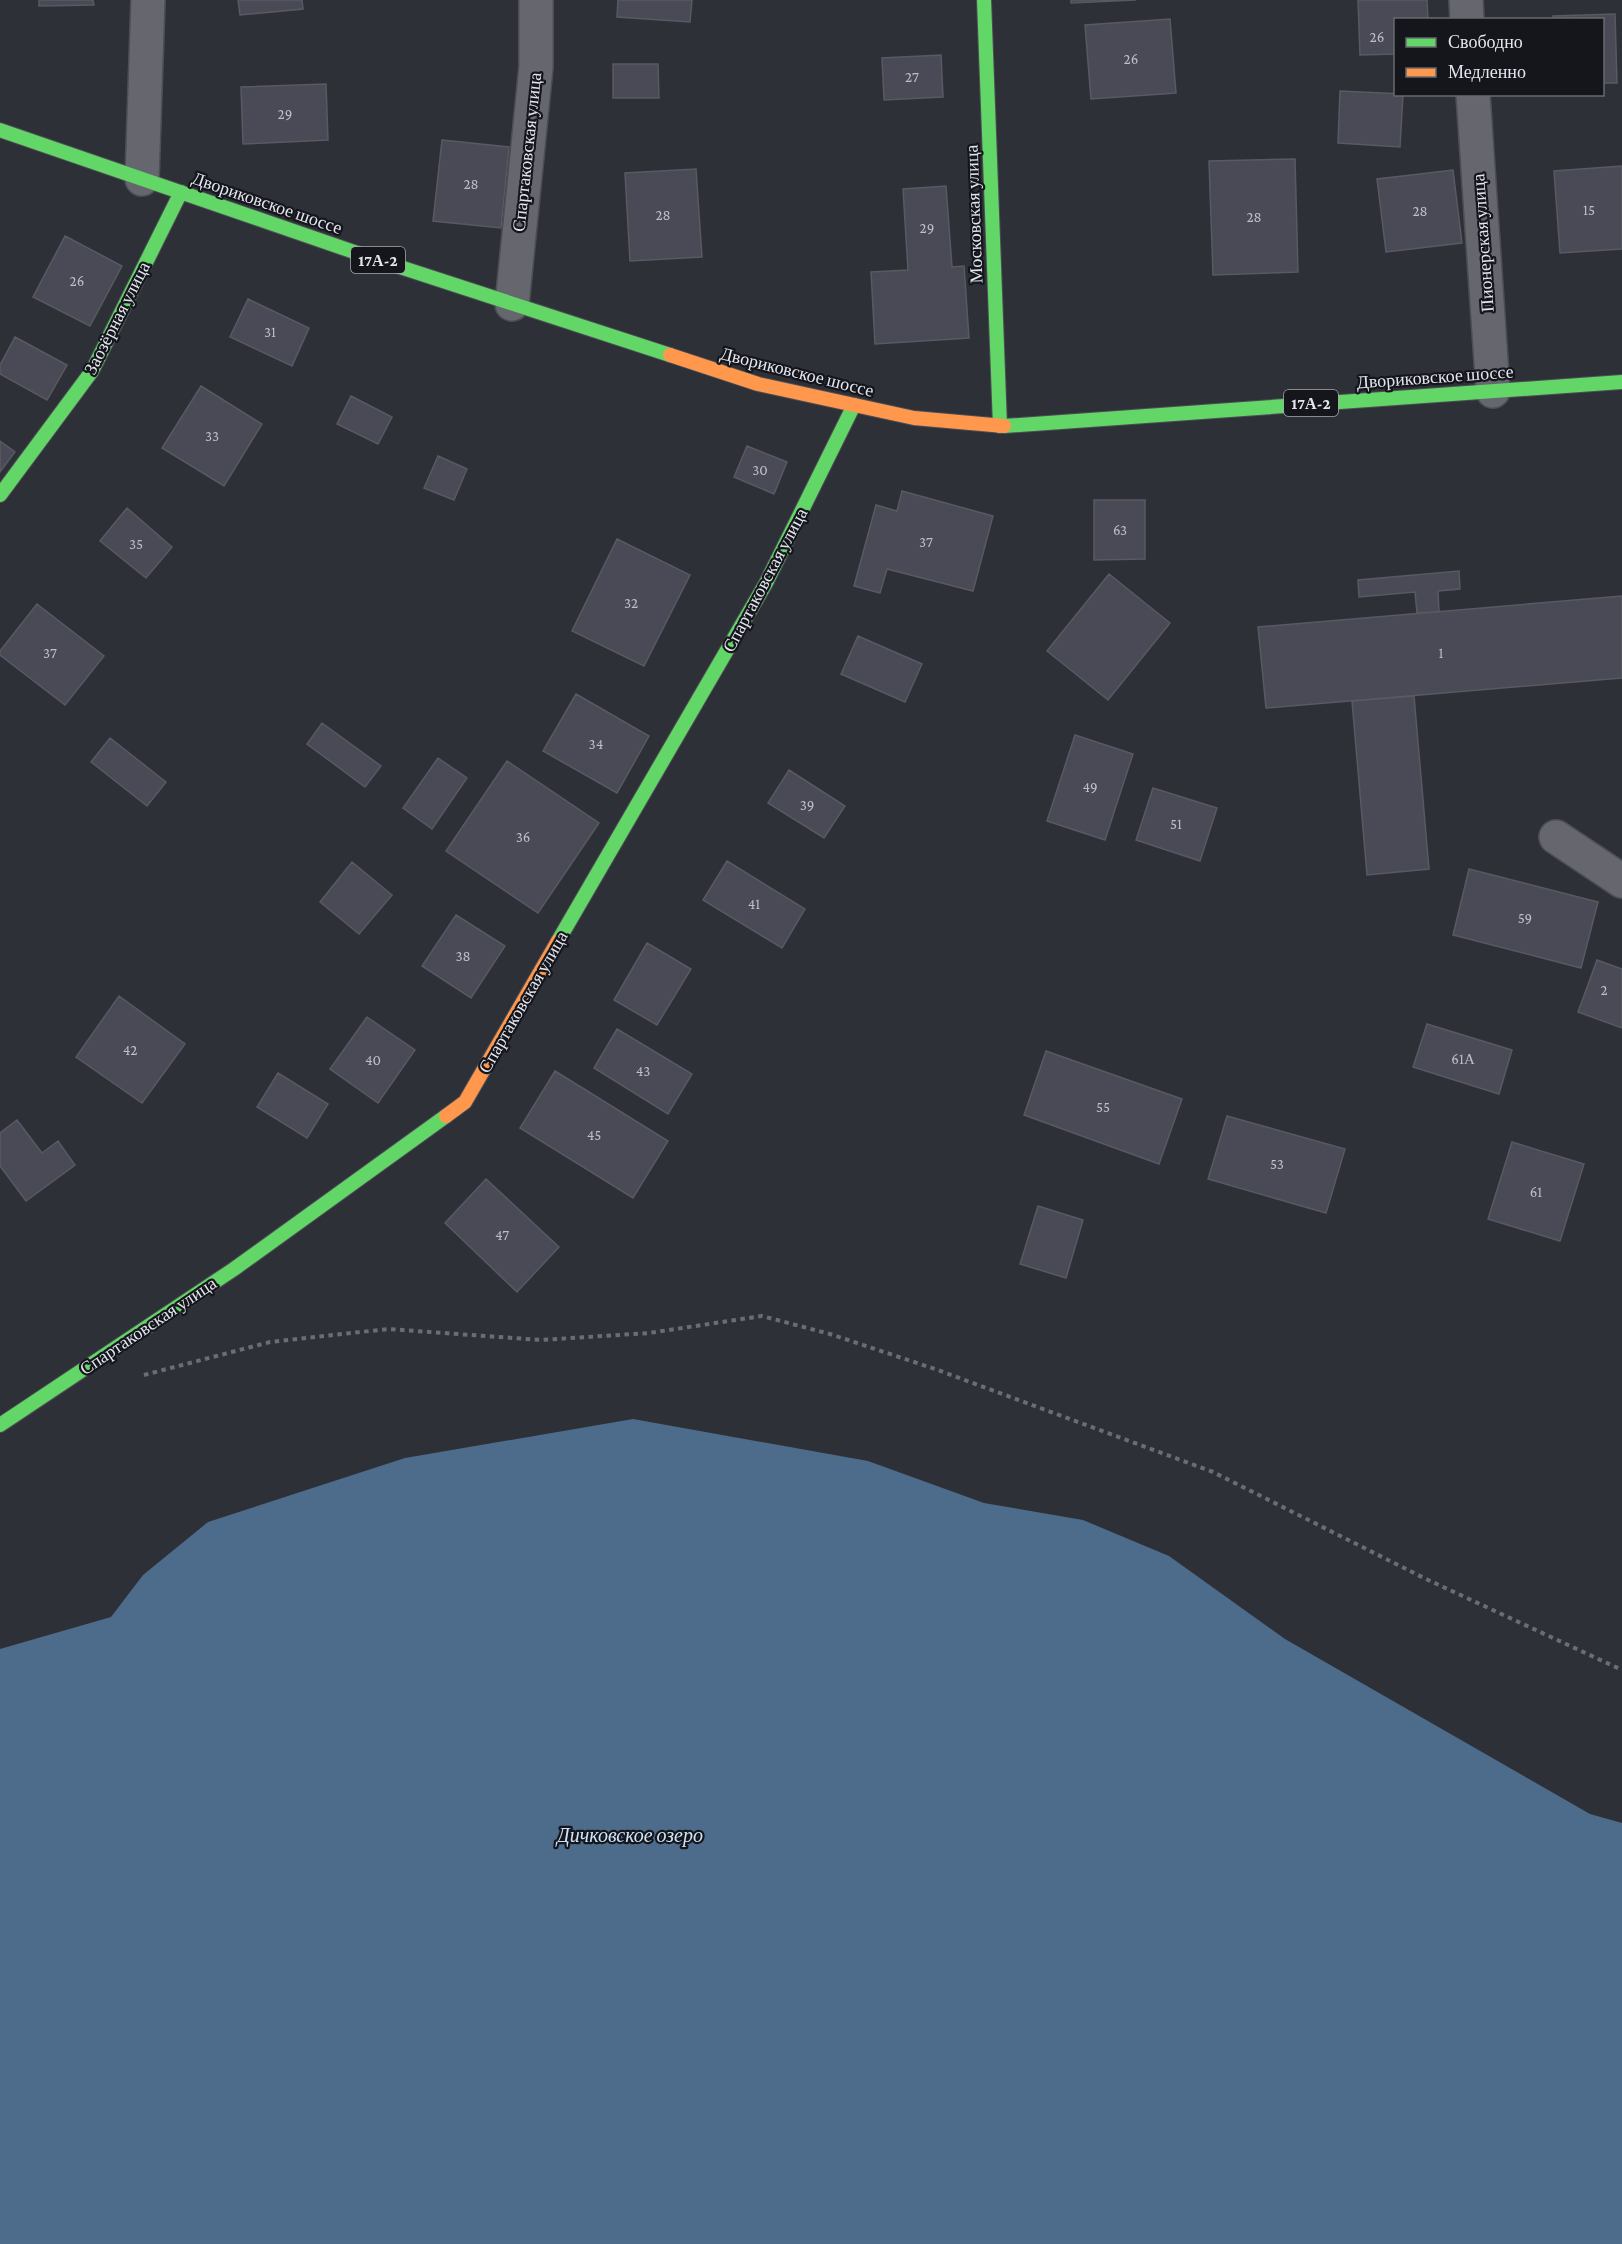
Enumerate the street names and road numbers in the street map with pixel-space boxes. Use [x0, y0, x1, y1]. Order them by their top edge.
street label: Спартаковская улица [509, 71, 545, 233]
street label: Московская улица [962, 144, 986, 284]
street label: Двориковское шоссе [189, 168, 345, 238]
street label: Пионерская улица [1468, 173, 1498, 313]
road number: 17А-2 [351, 247, 405, 273]
street label: Заозёрная улица [80, 258, 154, 378]
street label: Двориковское шоссе [718, 343, 876, 401]
street label: Двориковское шоссе [1356, 362, 1514, 392]
road number: 17А-2 [1284, 390, 1338, 416]
street label: Спартаковская улица [719, 505, 811, 655]
street label: Спартаковская улица [474, 928, 572, 1076]
street label: Спартаковская улица [76, 1273, 220, 1379]

